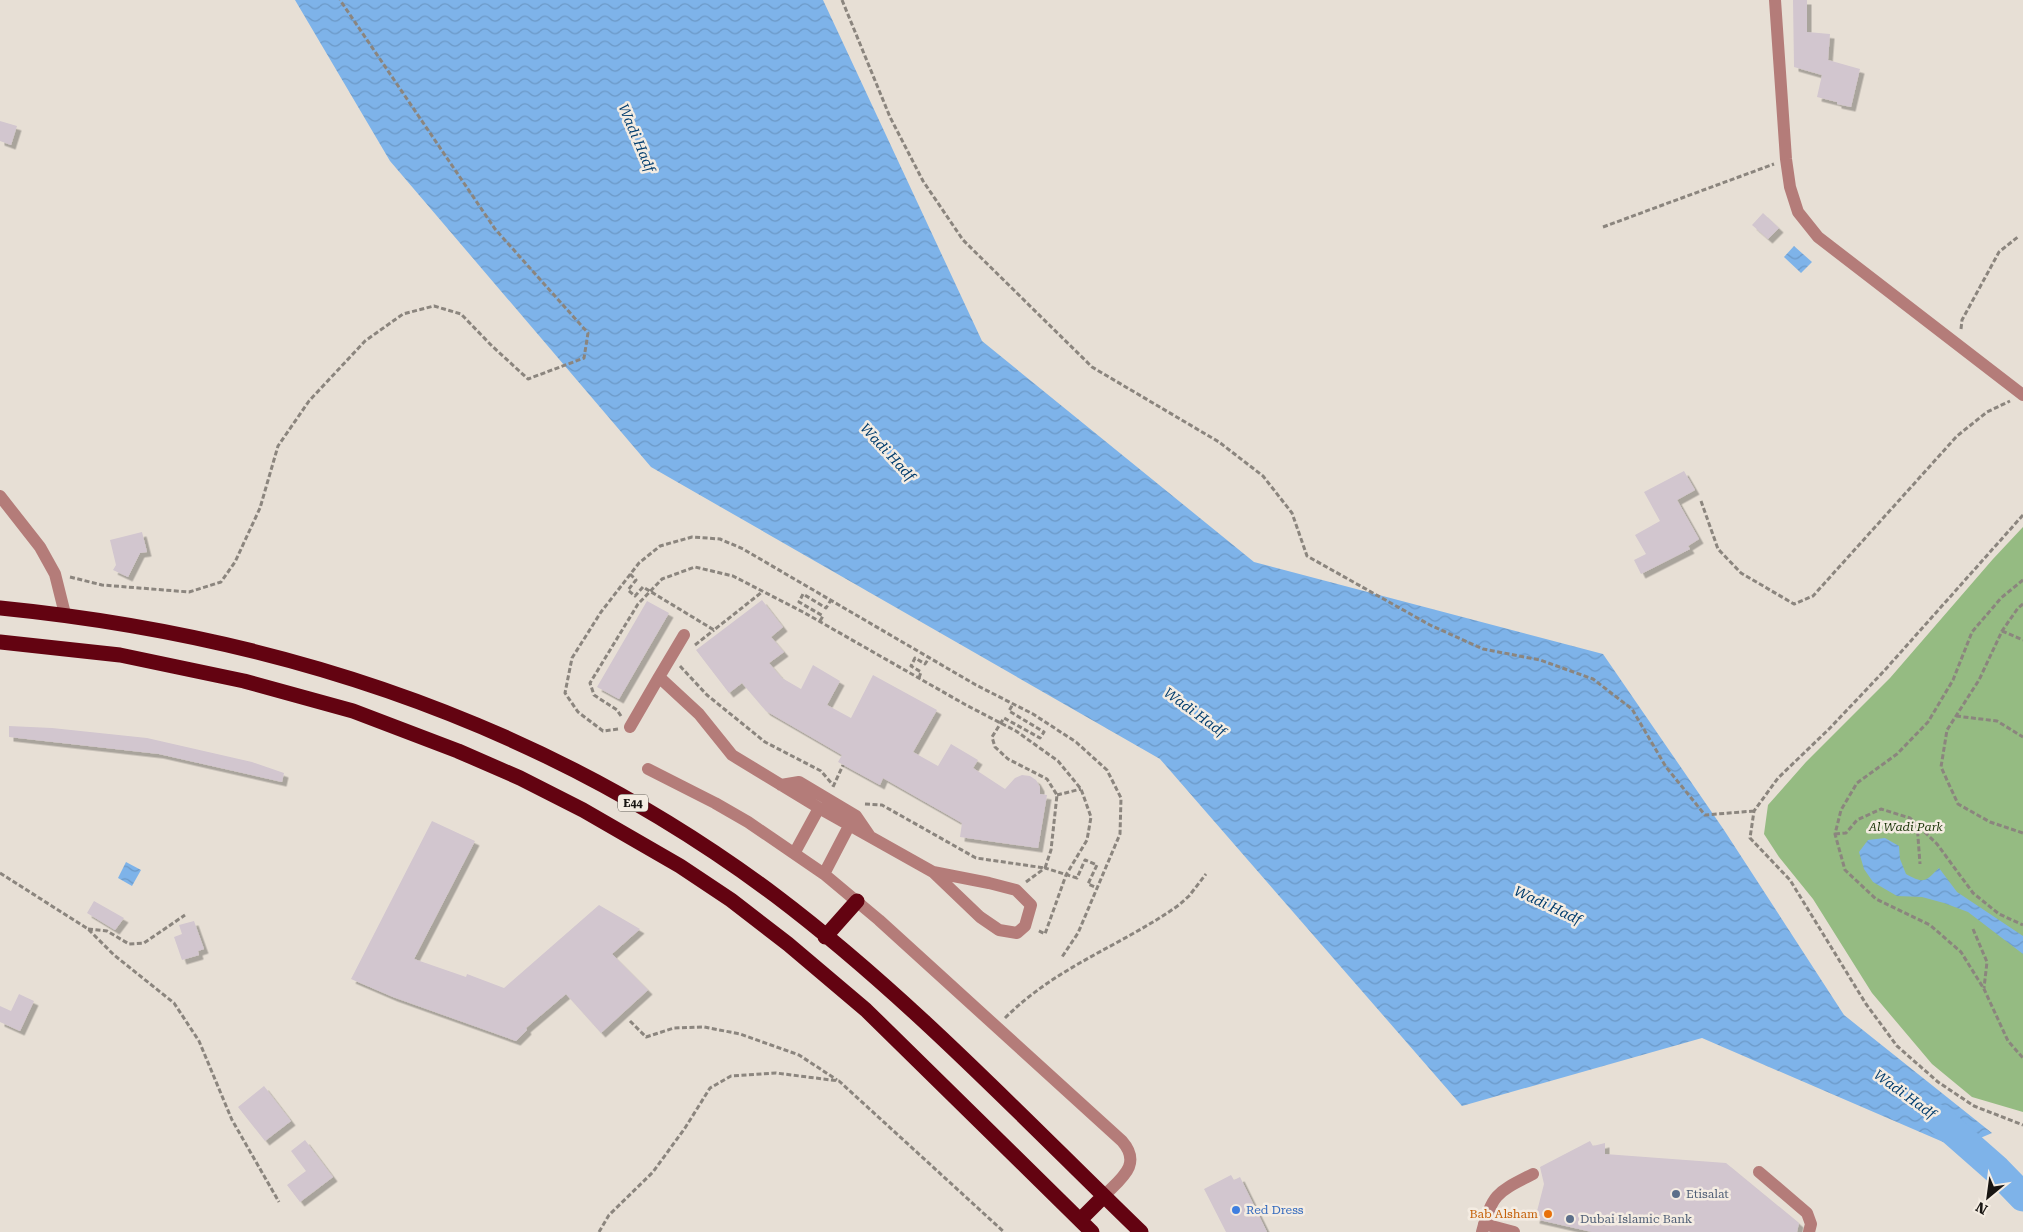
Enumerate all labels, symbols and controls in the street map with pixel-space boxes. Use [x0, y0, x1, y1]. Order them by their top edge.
water label: Wadi Hadf [615, 101, 659, 176]
water label: Wadi Hadf [857, 420, 920, 485]
water label: Wadi Hadf [1161, 684, 1230, 741]
road number: E44 [618, 794, 648, 811]
park label: Al Wadi Park [1868, 820, 1943, 834]
water label: Wadi Hadf [1512, 882, 1586, 928]
water label: Wadi Hadf [1871, 1066, 1940, 1123]
north arrow [1963, 1172, 2013, 1222]
place label: Etisalat [1686, 1187, 1729, 1201]
marker: Etisalat [1670, 1188, 1682, 1200]
text: N [1973, 1199, 1990, 1218]
place label: Red Dress [1246, 1203, 1304, 1217]
marker: Red Dress [1230, 1204, 1242, 1216]
place label: Bab Alsham [1470, 1207, 1538, 1221]
marker: Bab Alsham [1542, 1208, 1554, 1220]
place label: Dubai Islamic Bank [1580, 1212, 1693, 1226]
marker: Dubai Islamic Bank [1564, 1213, 1576, 1225]

